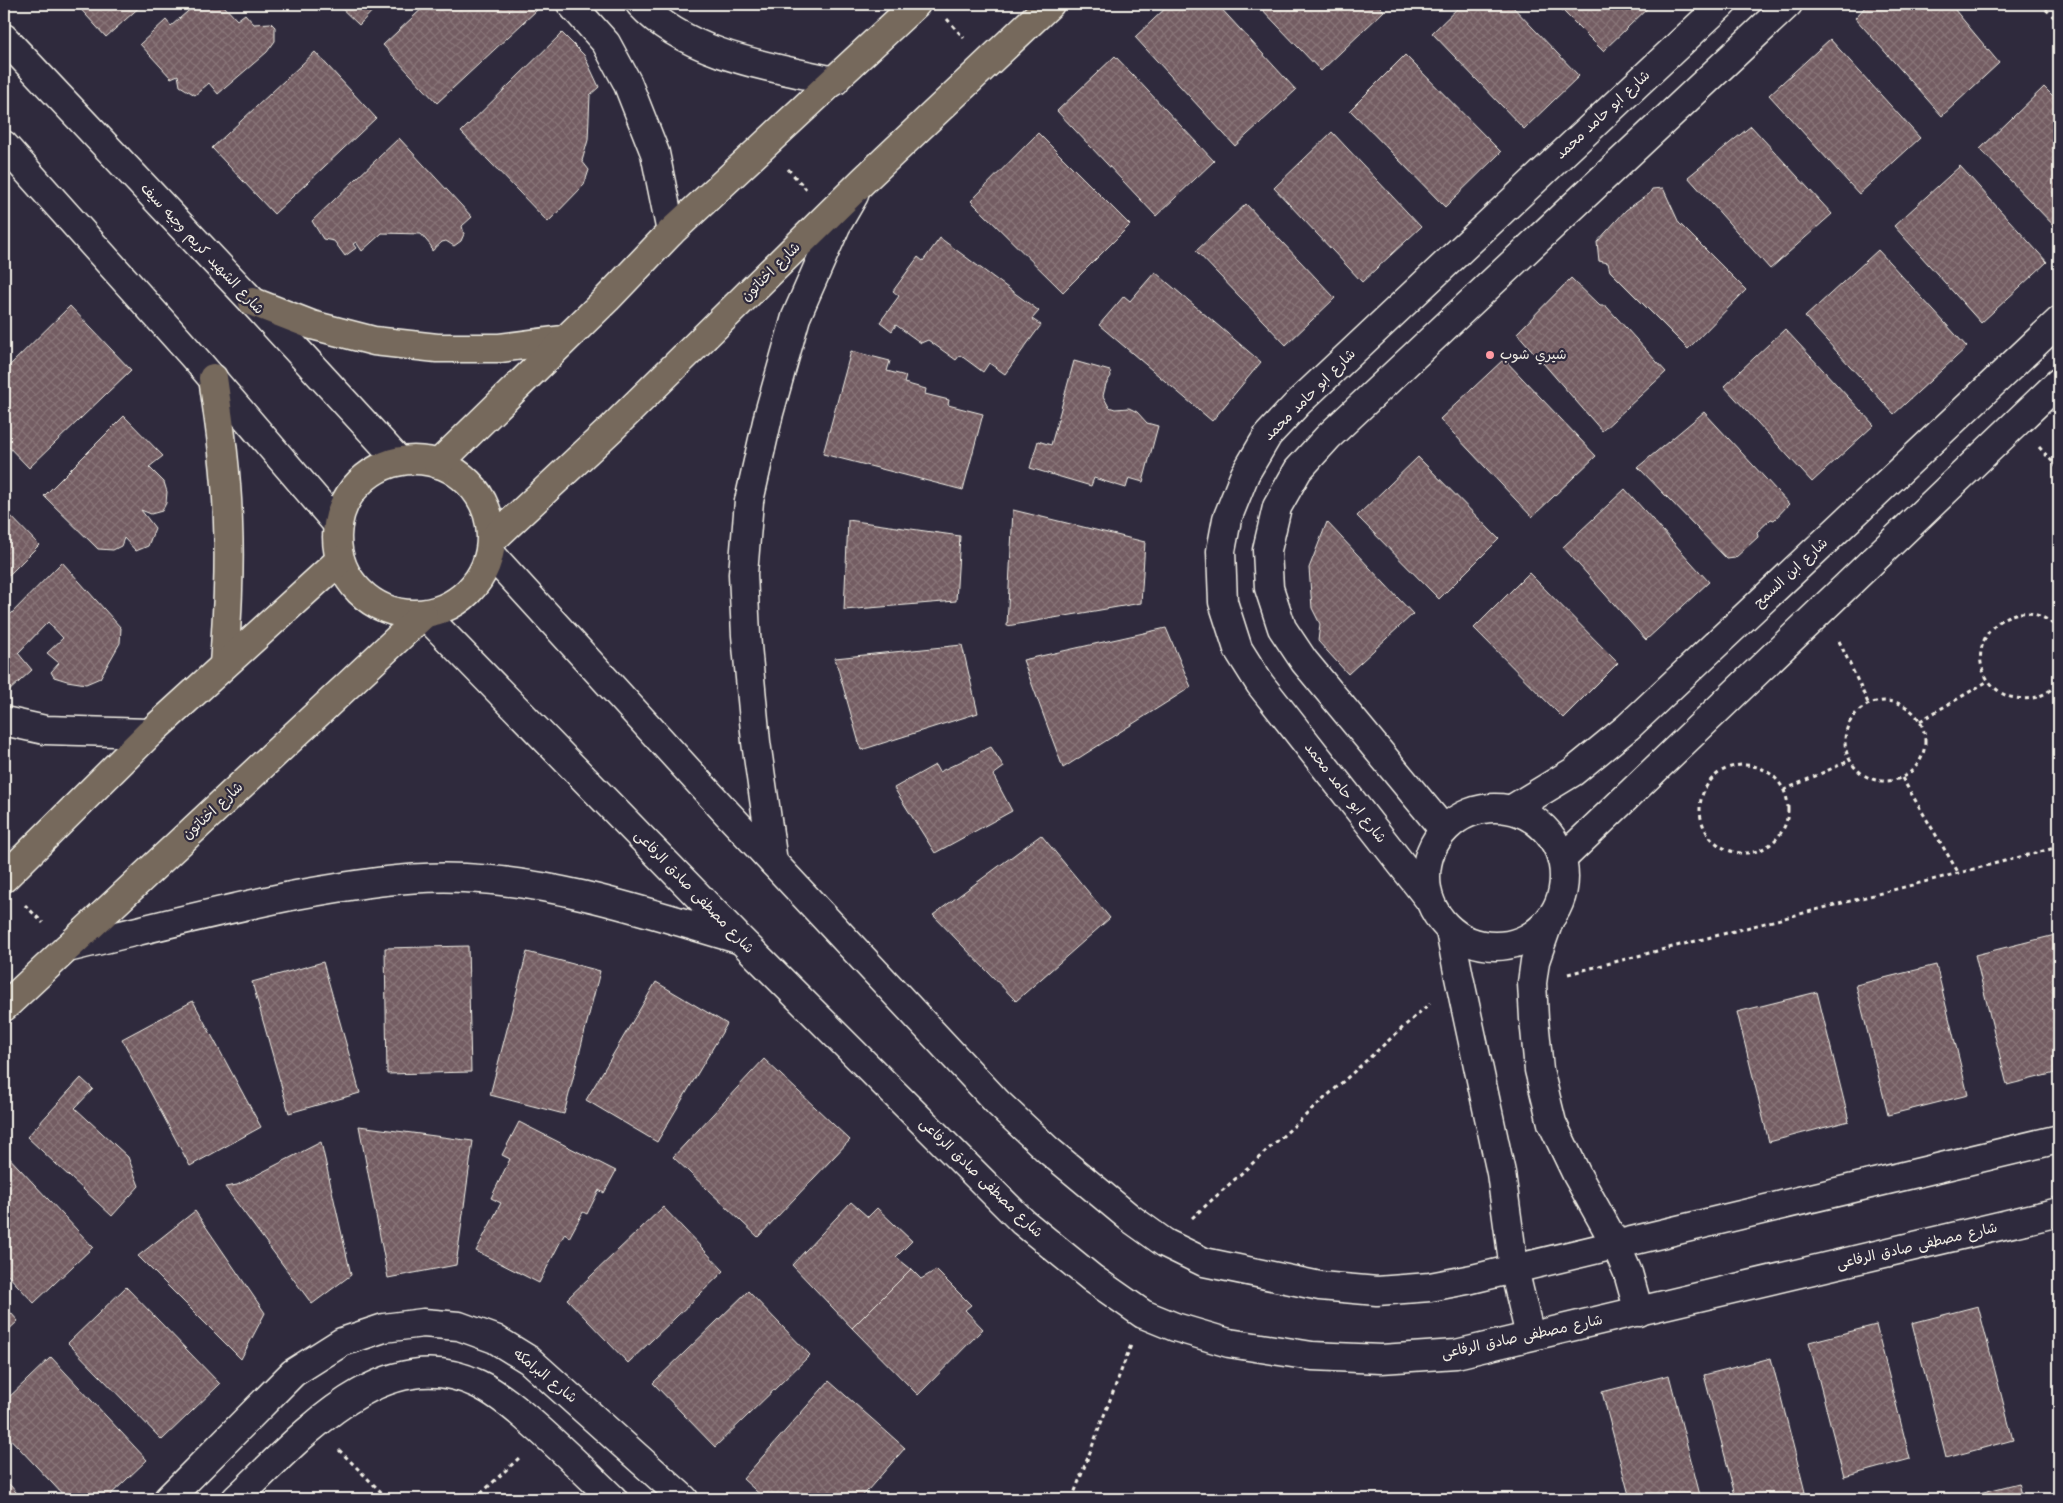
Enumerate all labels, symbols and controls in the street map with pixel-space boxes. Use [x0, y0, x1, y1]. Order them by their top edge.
street label: شارع ابو حامد محمد [1551, 66, 1655, 164]
street label: شارع الشهيد كريم وجيه سيف [136, 179, 268, 319]
street label: شارع اخناتون [737, 238, 805, 306]
street label: شارع ابو حامد محمد [1259, 344, 1361, 446]
place label: شيري شوب [1500, 345, 1567, 365]
marker: شيري شوب [1484, 349, 1496, 361]
street label: شارع ابن السمح [1750, 533, 1832, 613]
street label: شارع ابو حامد محمد [1299, 738, 1391, 848]
street label: شارع اخناتون [178, 778, 248, 844]
street label: شارع مصطفى صادق الرفاعى [630, 826, 758, 958]
street label: شارع مصطفى صادق الرفاعى [915, 1114, 1047, 1242]
street label: شارع مصطفى صادق الرفاعى [1835, 1218, 1999, 1274]
street label: شارع مصطفى صادق الرفاعى [1439, 1310, 1605, 1364]
street label: شارع البرامكه [509, 1344, 581, 1408]

